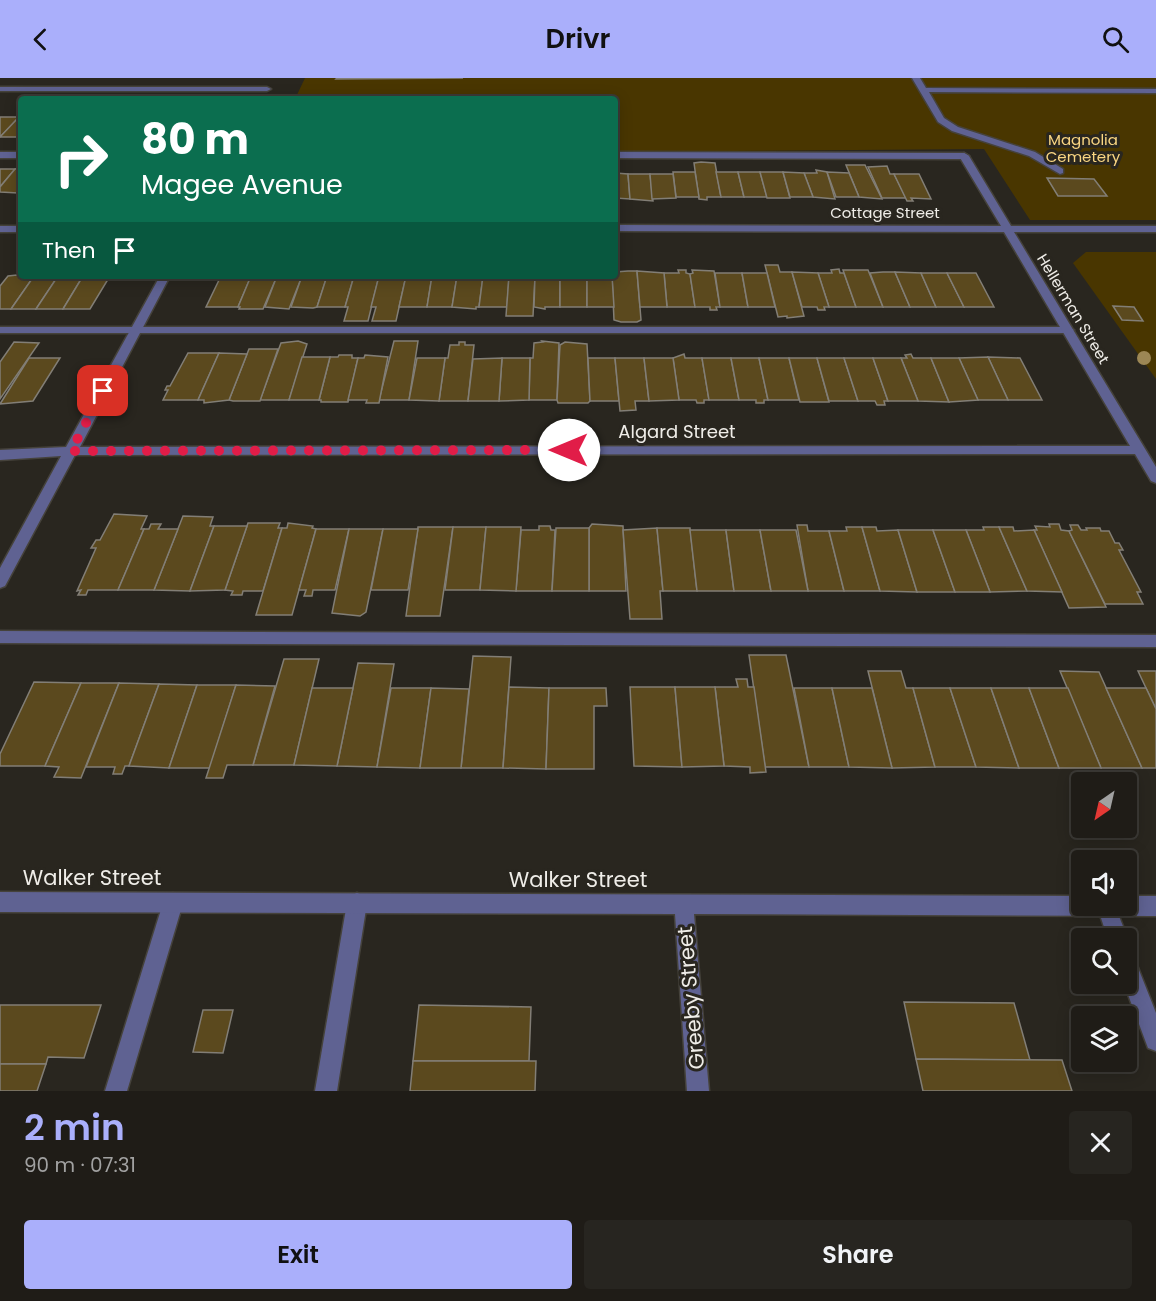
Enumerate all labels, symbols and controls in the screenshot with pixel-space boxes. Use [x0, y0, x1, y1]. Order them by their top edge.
text: Drivr [546, 20, 610, 57]
icon: back [24, 23, 57, 56]
icon: search [1099, 23, 1132, 56]
text: 80 m [141, 110, 249, 169]
icon: right [42, 120, 120, 198]
park label: Magnolia Cemetery [1046, 129, 1121, 167]
text: Magee Avenue [141, 166, 343, 203]
street label: Cottage Street [830, 202, 940, 223]
icon: arrive [108, 234, 141, 267]
text: Then [42, 235, 96, 266]
street label: Hellerman Street [1032, 250, 1115, 368]
pin [77, 365, 128, 416]
icon: arrive [86, 374, 119, 407]
position arrow [537, 418, 601, 482]
street label: Algard Street [618, 419, 736, 444]
north arrow [1071, 772, 1137, 838]
map controls [1071, 772, 1137, 1072]
button: sound [1071, 850, 1137, 916]
street label: Walker Street [23, 863, 161, 892]
street label: Walker Street [509, 865, 647, 894]
street label: Greeby Street [670, 925, 711, 1071]
button: search [1071, 928, 1137, 994]
button: layers [1071, 1006, 1137, 1072]
text: 2 min [24, 1102, 125, 1153]
button: close [1069, 1111, 1132, 1174]
text: 90 m · 07:31 [24, 1151, 136, 1179]
button: Exit [24, 1220, 572, 1289]
button: Share [584, 1220, 1132, 1289]

